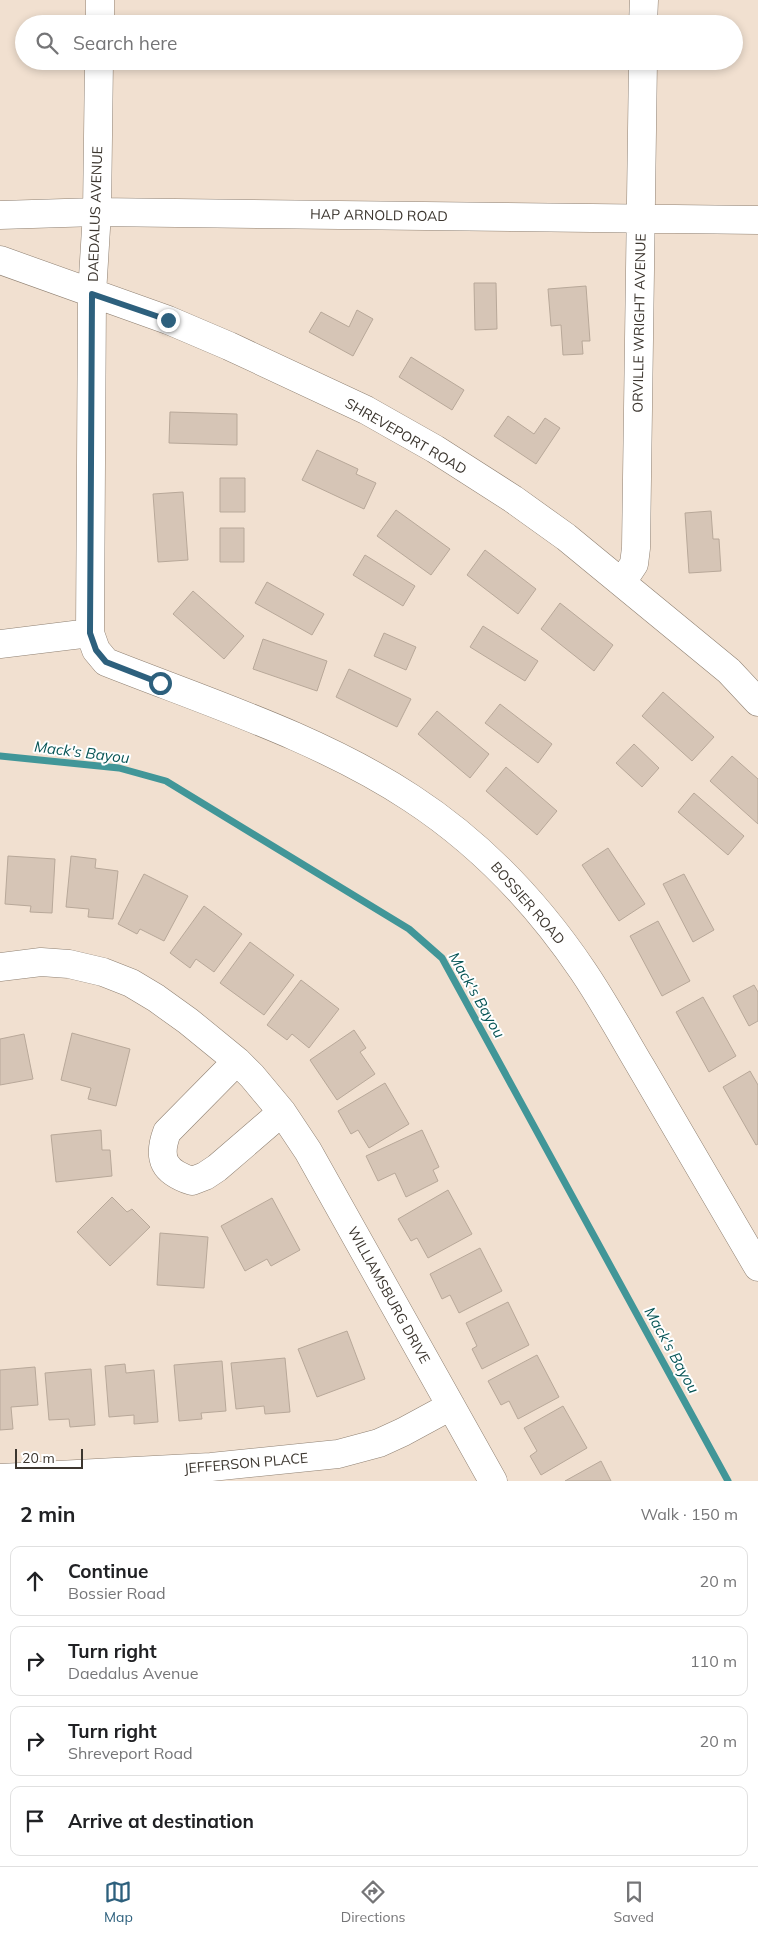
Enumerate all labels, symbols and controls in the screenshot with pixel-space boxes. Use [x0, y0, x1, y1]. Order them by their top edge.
search box [15, 15, 743, 70]
icon: search [33, 29, 61, 57]
text: Search here [73, 31, 177, 55]
street label: DAEDALUS AVENUE [84, 146, 106, 282]
street label: HAP ARNOLD ROAD [310, 205, 448, 225]
street label: ORVILLE WRIGHT AVENUE [628, 233, 650, 413]
route end [157, 309, 180, 332]
street label: SHREVEPORT ROAD [342, 394, 470, 478]
route start [149, 672, 172, 695]
water label: Mack's Bayou [33, 737, 131, 767]
street label: BOSSIER ROAD [487, 858, 569, 948]
water label: Mack's Bayou [445, 949, 509, 1042]
street label: WILLIAMSBURG DRIVE [344, 1223, 434, 1367]
water label: Mack's Bayou [640, 1303, 704, 1397]
scale bar [15, 1446, 82, 1469]
text: 20 m [22, 1449, 55, 1467]
street label: JEFFERSON PLACE [183, 1449, 309, 1477]
text: 2 min [20, 1501, 75, 1527]
text: Walk · 150 m [640, 1504, 738, 1524]
text: Continue [68, 1559, 148, 1583]
icon: ahead [21, 1567, 49, 1595]
text: 20 m [700, 1571, 737, 1591]
text: Bossier Road [68, 1583, 166, 1603]
text: Turn right [68, 1639, 157, 1663]
icon: right [21, 1647, 49, 1675]
text: 110 m [690, 1651, 737, 1671]
text: Daedalus Avenue [68, 1663, 198, 1683]
text: Turn right [68, 1719, 157, 1743]
icon: right [21, 1727, 49, 1755]
text: 20 m [700, 1731, 737, 1751]
text: Shreveport Road [68, 1743, 193, 1763]
icon: arrive [21, 1807, 49, 1835]
text: Arrive at destination [68, 1809, 254, 1833]
tab: Map [104, 1878, 133, 1926]
tab: Directions [341, 1878, 406, 1926]
tab: Saved [614, 1878, 654, 1926]

